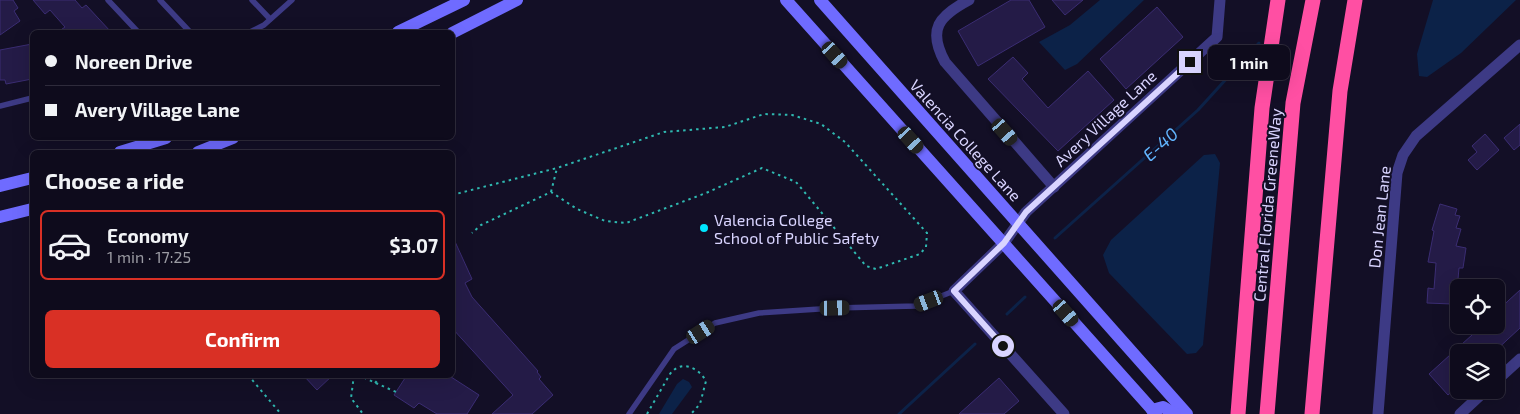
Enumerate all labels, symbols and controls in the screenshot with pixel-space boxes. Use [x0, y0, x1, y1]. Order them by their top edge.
car [819, 39, 850, 71]
callout: 1 min [1208, 44, 1290, 80]
text: Noreen Drive [75, 50, 192, 73]
route end [1179, 51, 1201, 73]
text: 1 min [1230, 53, 1268, 72]
street label: Avery Village Lane [1050, 66, 1160, 170]
street label: Valencia College Lane [906, 75, 1026, 205]
text: Avery Village Lane [75, 98, 240, 121]
street label: Central Florida GreeneWay [1249, 107, 1285, 302]
car [989, 116, 1020, 148]
water label: E-40 [1138, 122, 1182, 166]
car [895, 124, 926, 156]
street label: Don Jean Lane [1364, 165, 1394, 269]
text: Choose a ride [45, 167, 184, 193]
place label: Valencia College School of Public Safety [714, 210, 880, 247]
marker: Valencia College School of Public Safety [698, 222, 710, 234]
icon: car [47, 223, 92, 268]
text: Economy [107, 224, 189, 247]
text: $3.07 [390, 234, 438, 257]
text: 1 min · 17:25 [107, 247, 191, 266]
map controls [1450, 279, 1505, 399]
button: locate [1450, 279, 1505, 334]
car [912, 289, 945, 313]
car [1050, 297, 1081, 329]
car [819, 300, 850, 316]
button: Confirm [45, 310, 440, 368]
car [684, 318, 717, 346]
route start [992, 335, 1014, 357]
button: layers [1450, 344, 1505, 399]

